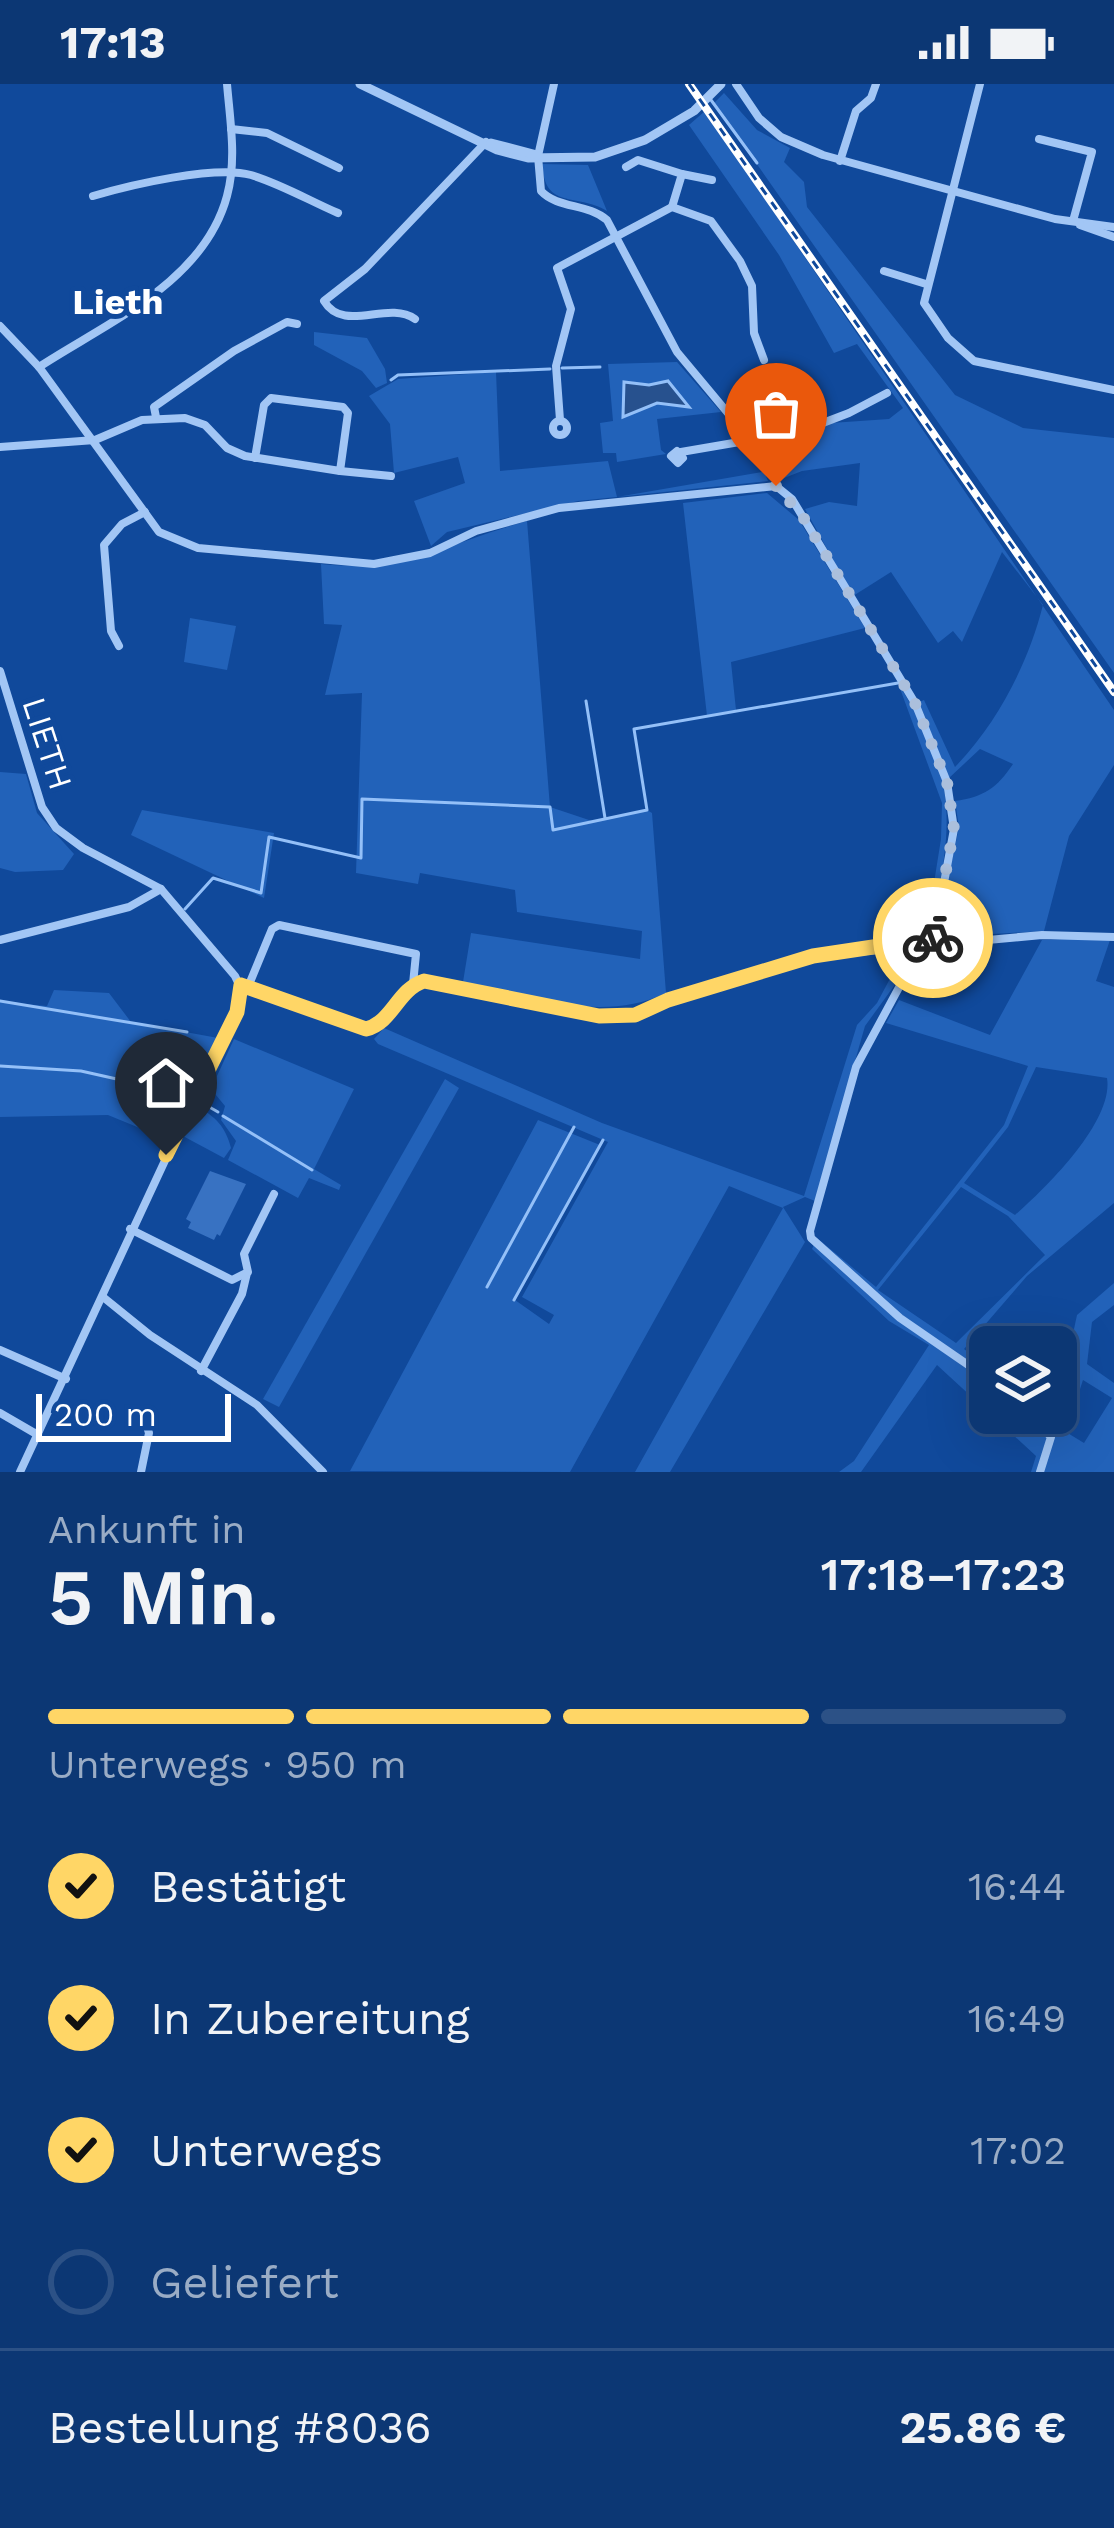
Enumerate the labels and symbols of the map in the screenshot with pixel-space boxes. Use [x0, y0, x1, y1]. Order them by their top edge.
district label: Lieth [72, 281, 164, 323]
pin [725, 363, 827, 486]
street label: LIETH [14, 692, 81, 794]
courier [873, 878, 993, 998]
pin [115, 1032, 217, 1155]
scale bar [36, 1388, 231, 1441]

